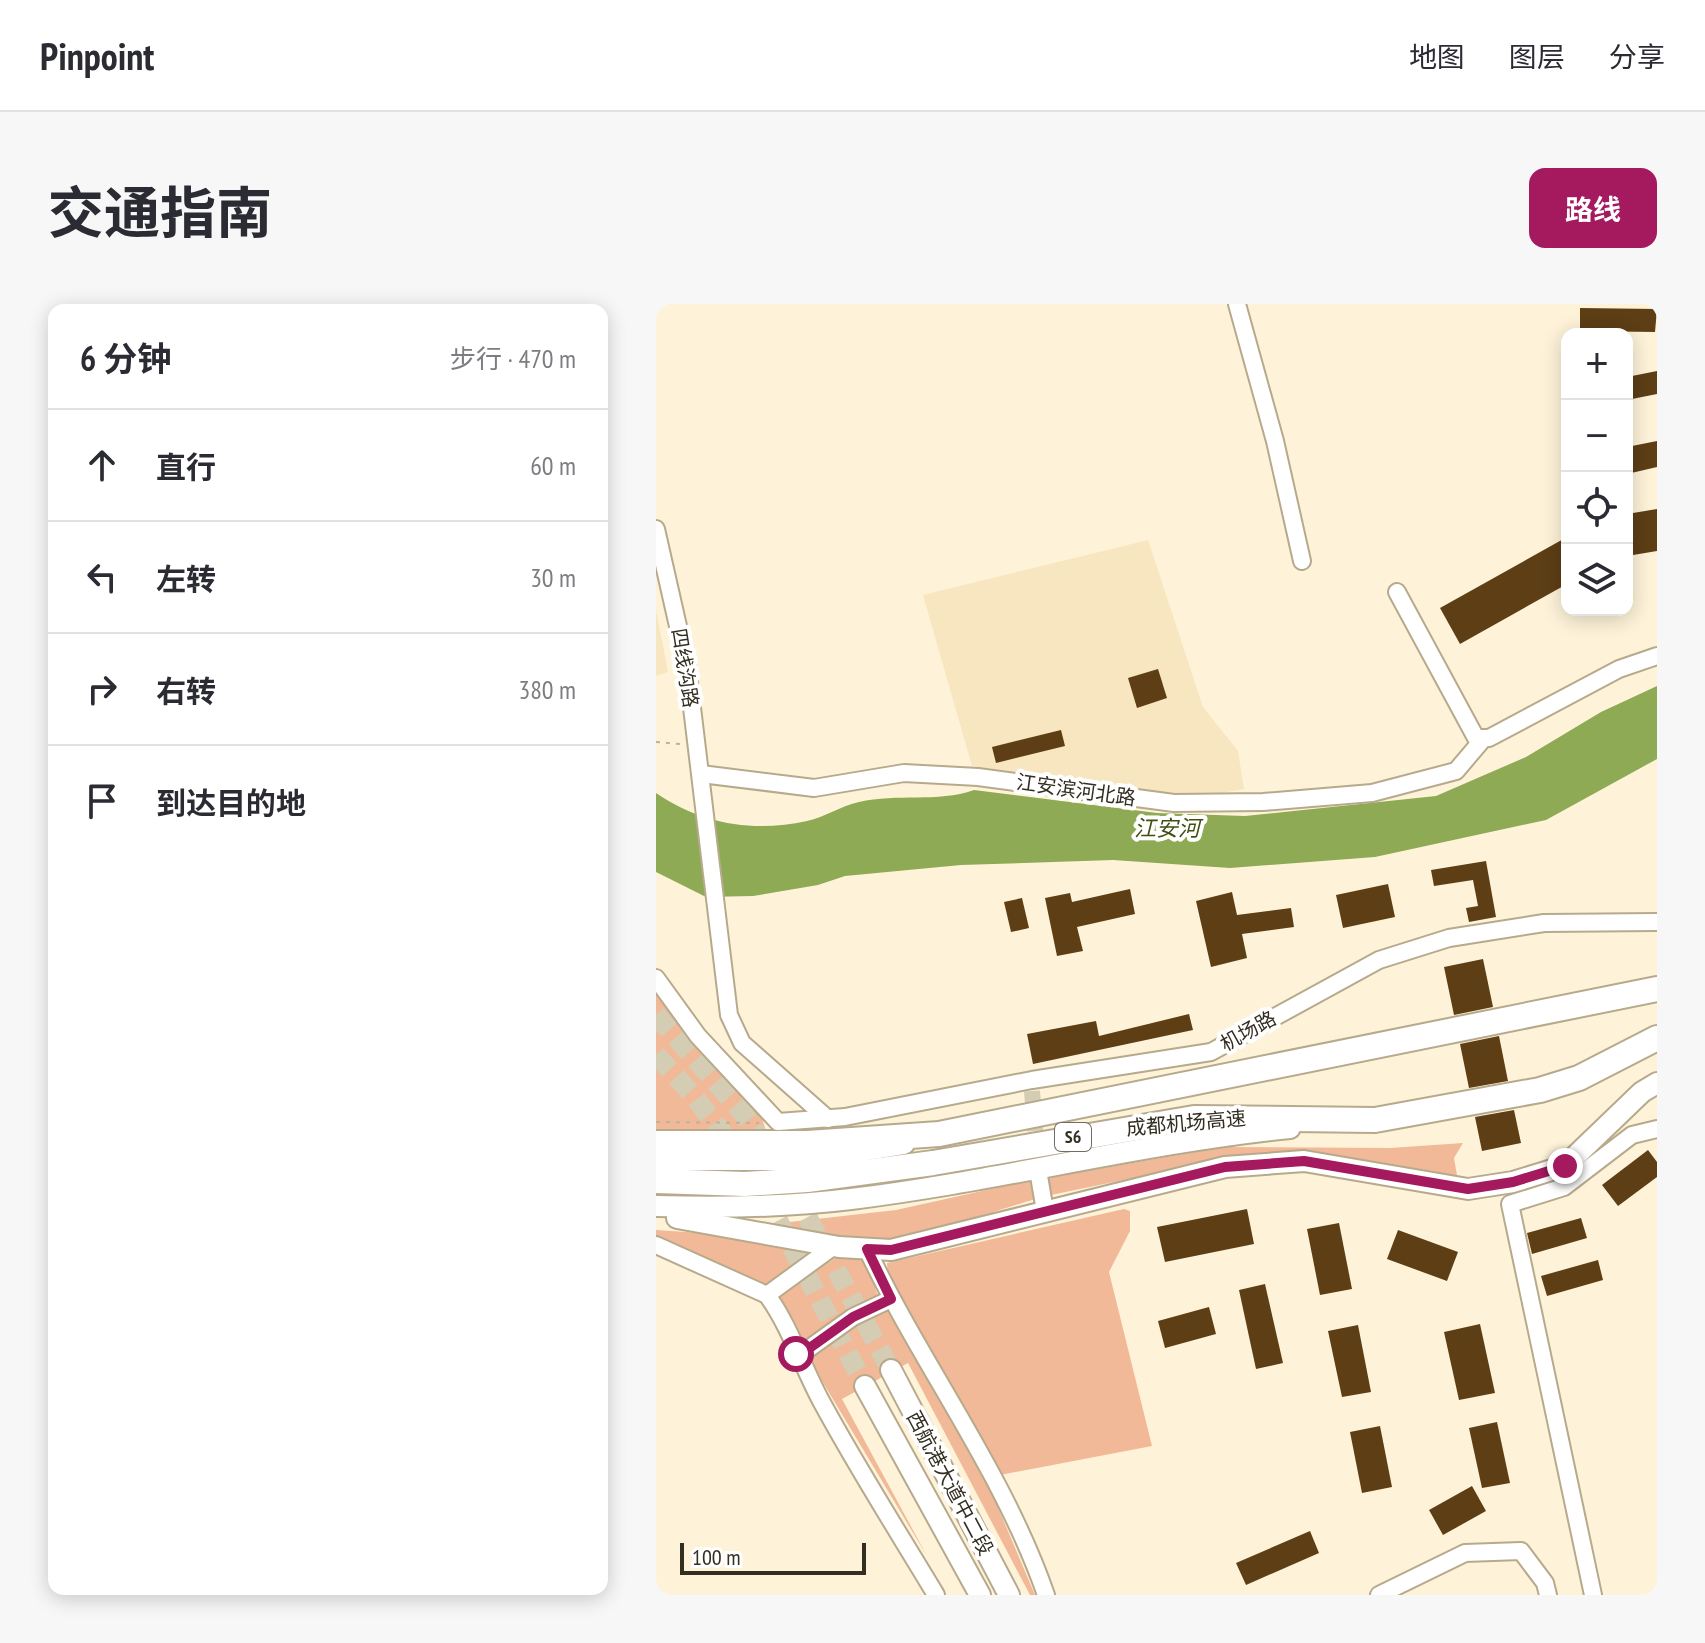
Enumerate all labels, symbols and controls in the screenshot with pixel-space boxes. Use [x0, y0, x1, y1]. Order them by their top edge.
text: Pinpoint [40, 31, 154, 80]
text: 地图 [1409, 38, 1465, 75]
text: 图层 [1509, 38, 1565, 75]
text: 分享 [1609, 38, 1665, 75]
button: 路线 [1529, 168, 1657, 248]
text: 交通指南 [48, 176, 272, 248]
map controls [1561, 328, 1633, 616]
button: + [1561, 328, 1633, 400]
text: 6 分钟 [80, 336, 171, 380]
text: 步行 · 470 m [450, 342, 576, 375]
button: − [1561, 400, 1633, 472]
icon: ahead [80, 443, 124, 487]
text: 直行 [156, 447, 216, 486]
text: 60 m [530, 449, 576, 482]
button: locate [1561, 472, 1633, 544]
button: layers [1561, 544, 1633, 616]
icon: left [80, 555, 124, 599]
text: 左转 [156, 559, 216, 598]
text: 30 m [530, 561, 576, 594]
street label: 四线沟路 [666, 626, 704, 710]
icon: right [80, 667, 124, 711]
text: 右转 [156, 671, 216, 710]
text: 380 m [518, 673, 576, 706]
street label: 江安滨河北路 [1015, 769, 1137, 811]
icon: arrive [80, 779, 124, 823]
text: 到达目的地 [156, 783, 306, 822]
water label: 江安河 [1134, 814, 1204, 842]
street label: 机场路 [1215, 1005, 1281, 1057]
street label: 成都机场高速 [1125, 1105, 1247, 1141]
road number: S6 [1055, 1123, 1091, 1151]
route end [1547, 1148, 1583, 1184]
route start [778, 1336, 814, 1372]
street label: 西航港大道中二段 [901, 1406, 999, 1560]
scale bar [680, 1539, 866, 1575]
text: 100 m [692, 1543, 741, 1571]

